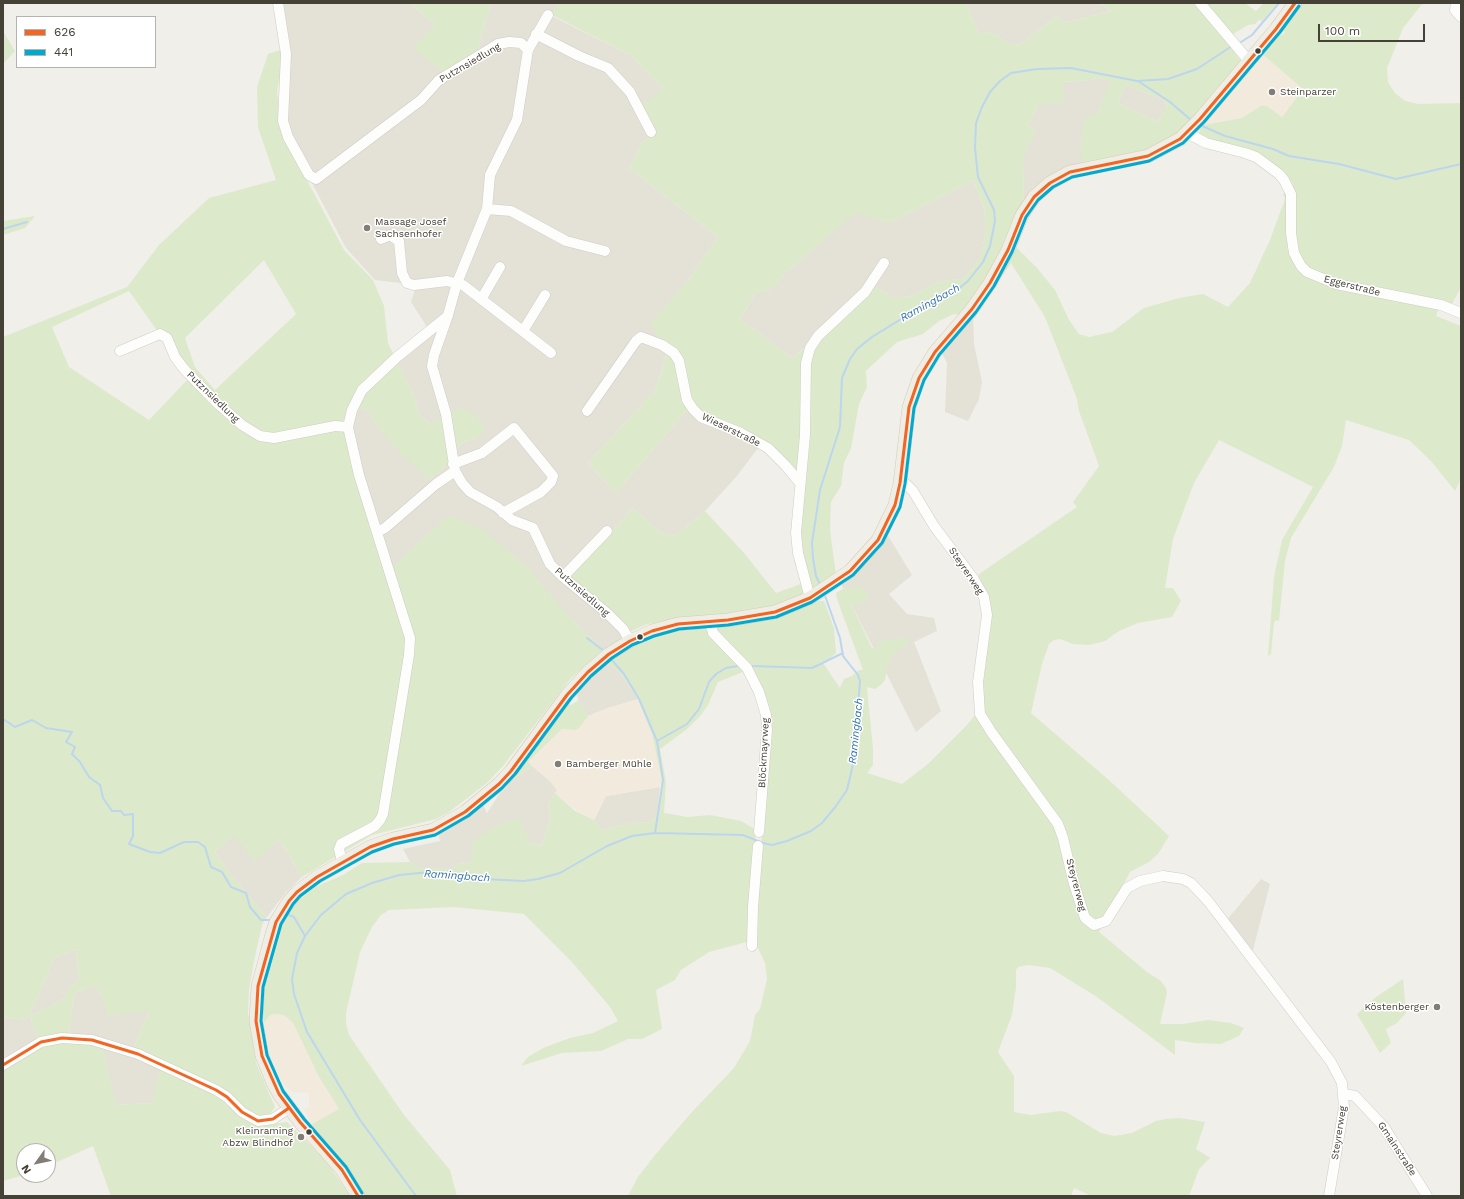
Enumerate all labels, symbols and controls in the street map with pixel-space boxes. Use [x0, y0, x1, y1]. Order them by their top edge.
legend [16, 16, 156, 68]
scale bar [1320, 16, 1427, 42]
text: 100 m [1325, 24, 1360, 38]
text: 626 [54, 25, 76, 39]
street label: Putznsiedlung [437, 41, 503, 85]
text: 441 [54, 45, 73, 59]
unlabelled marker [1253, 46, 1263, 56]
place label: Steinparzer [1280, 86, 1336, 98]
marker: Steinparzer [1267, 87, 1277, 97]
place label: Massage Josef Sachsenhofer [375, 216, 446, 240]
marker: Massage Josef Sachsenhofer [362, 223, 372, 233]
street label: Eggerstraße [1323, 273, 1381, 299]
water label: Ramingbach [898, 281, 962, 325]
street label: Putznsiedlung [184, 369, 242, 425]
street label: Wieserstraße [700, 411, 762, 449]
street label: Steyrerweg [946, 545, 986, 597]
street label: Putznsiedlung [552, 565, 612, 619]
unlabelled marker [635, 632, 645, 642]
water label: Ramingbach [846, 697, 866, 765]
street label: Blöckmayrweg [756, 718, 772, 788]
place label: Bamberger Mühle [566, 758, 652, 770]
marker: Bamberger Mühle [553, 759, 563, 769]
street label: Steyrerweg [1063, 857, 1089, 913]
water label: Ramingbach [424, 867, 490, 885]
place label: Köstenberger [1364, 1001, 1429, 1013]
marker: Köstenberger [1432, 1002, 1442, 1012]
street label: Steyrerweg [1329, 1105, 1349, 1161]
street label: Gmainstraße [1375, 1120, 1419, 1178]
place label: Kleinraming Abzw Blindhof [222, 1125, 293, 1148]
unlabelled marker [304, 1127, 314, 1137]
marker: Kleinraming Abzw Blindhof [296, 1132, 306, 1142]
north arrow [16, 1143, 56, 1183]
text: N [19, 1162, 34, 1176]

